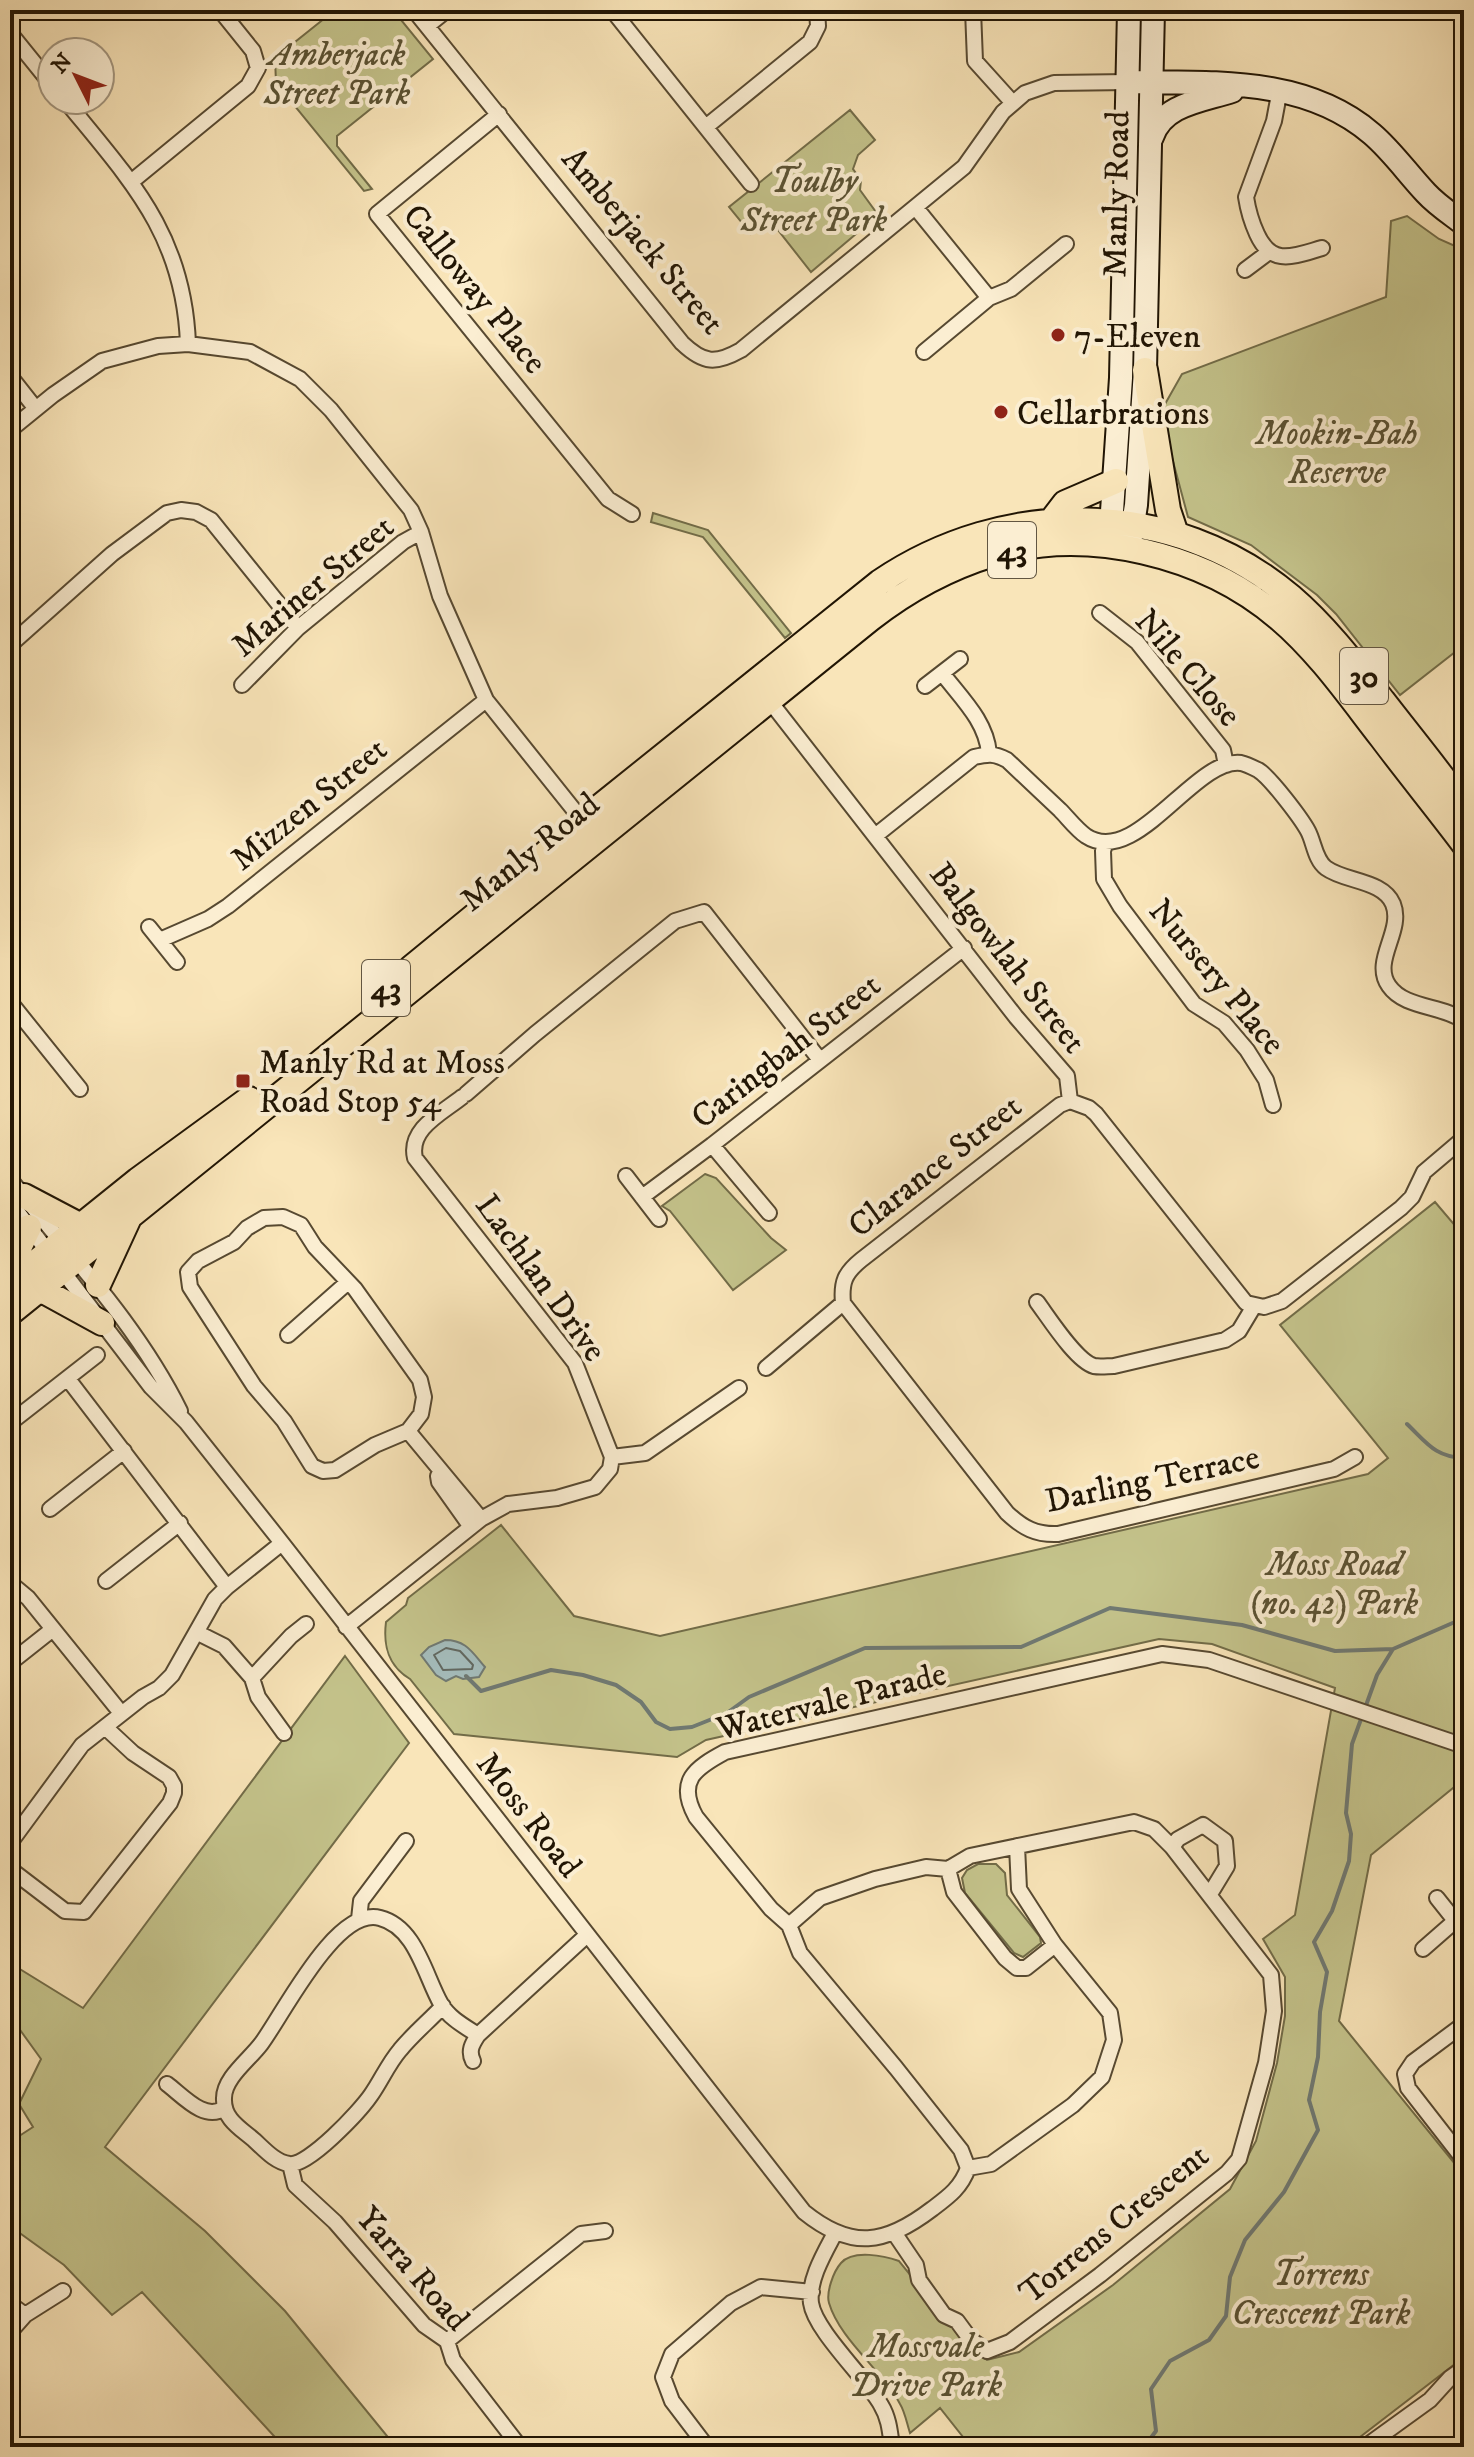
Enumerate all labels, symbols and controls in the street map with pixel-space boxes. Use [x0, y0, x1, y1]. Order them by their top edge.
park label: Amberjack Street Park [263, 34, 411, 115]
north arrow [36, 36, 116, 116]
text: N [46, 48, 78, 79]
street label: Manly Road [1095, 110, 1139, 278]
street label: Amberjack Street [552, 139, 733, 344]
park label: Toulby Street Park [740, 161, 888, 242]
street label: Calloway Place [393, 196, 556, 383]
place label: 7-Eleven [1074, 316, 1201, 358]
marker: 7-Eleven [1049, 326, 1067, 344]
place label: Cellarbrations [1017, 393, 1209, 435]
marker: Cellarbrations [992, 403, 1010, 421]
park label: Mookin-Bah Reserve [1254, 413, 1418, 494]
street label: Mariner Street [224, 506, 403, 667]
road number: 43 [988, 522, 1036, 578]
street label: Nile Close [1125, 601, 1250, 736]
road number: 30 [1340, 648, 1388, 704]
street label: Mizzen Street [223, 729, 396, 880]
street label: Manly Road [452, 784, 608, 921]
street label: Balgowlah Street [920, 854, 1095, 1062]
street label: Nursery Place [1139, 891, 1294, 1064]
road number: 43 [362, 960, 410, 1016]
street label: Caringbah Street [683, 965, 889, 1139]
place label: Manly Rd at Moss Road Stop 54 [259, 1042, 505, 1123]
marker: Manly Rd at Moss Road Stop 54 [234, 1072, 252, 1090]
street label: Clarance Street [840, 1086, 1030, 1247]
street label: Lachlan Drive [466, 1186, 615, 1370]
street label: Darling Terrace [1042, 1437, 1263, 1523]
park label: Moss Road (no. 42) Park [1250, 1544, 1419, 1625]
street label: Watervale Parade [711, 1653, 951, 1751]
street label: Moss Road [466, 1744, 590, 1886]
street label: Torrens Crescent [1011, 2135, 1218, 2314]
street label: Yarra Road [347, 2198, 478, 2340]
park label: Torrens Crescent Park [1232, 2254, 1411, 2335]
park label: Mossvale Drive Park [850, 2326, 1003, 2407]

